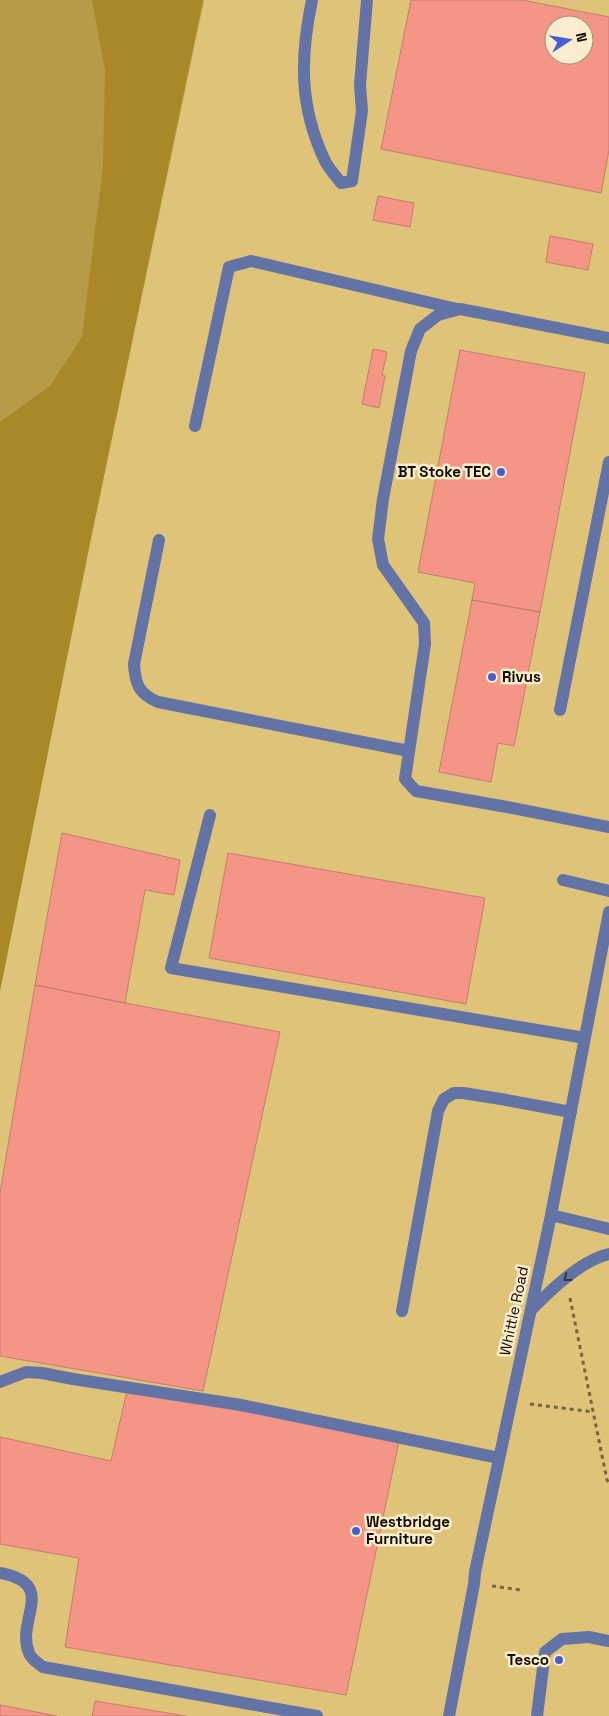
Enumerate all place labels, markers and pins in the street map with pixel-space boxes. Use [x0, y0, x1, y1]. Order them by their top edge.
place label: BT Stoke TEC [397, 462, 491, 481]
marker: BT Stoke TEC [495, 466, 507, 478]
place label: Rivus [502, 667, 541, 686]
marker: Rivus [486, 671, 498, 683]
place label: Westbridge Furniture [366, 1512, 450, 1548]
marker: Westbridge Furniture [350, 1525, 362, 1537]
place label: Tesco [507, 1650, 549, 1669]
marker: Tesco [553, 1654, 565, 1666]

